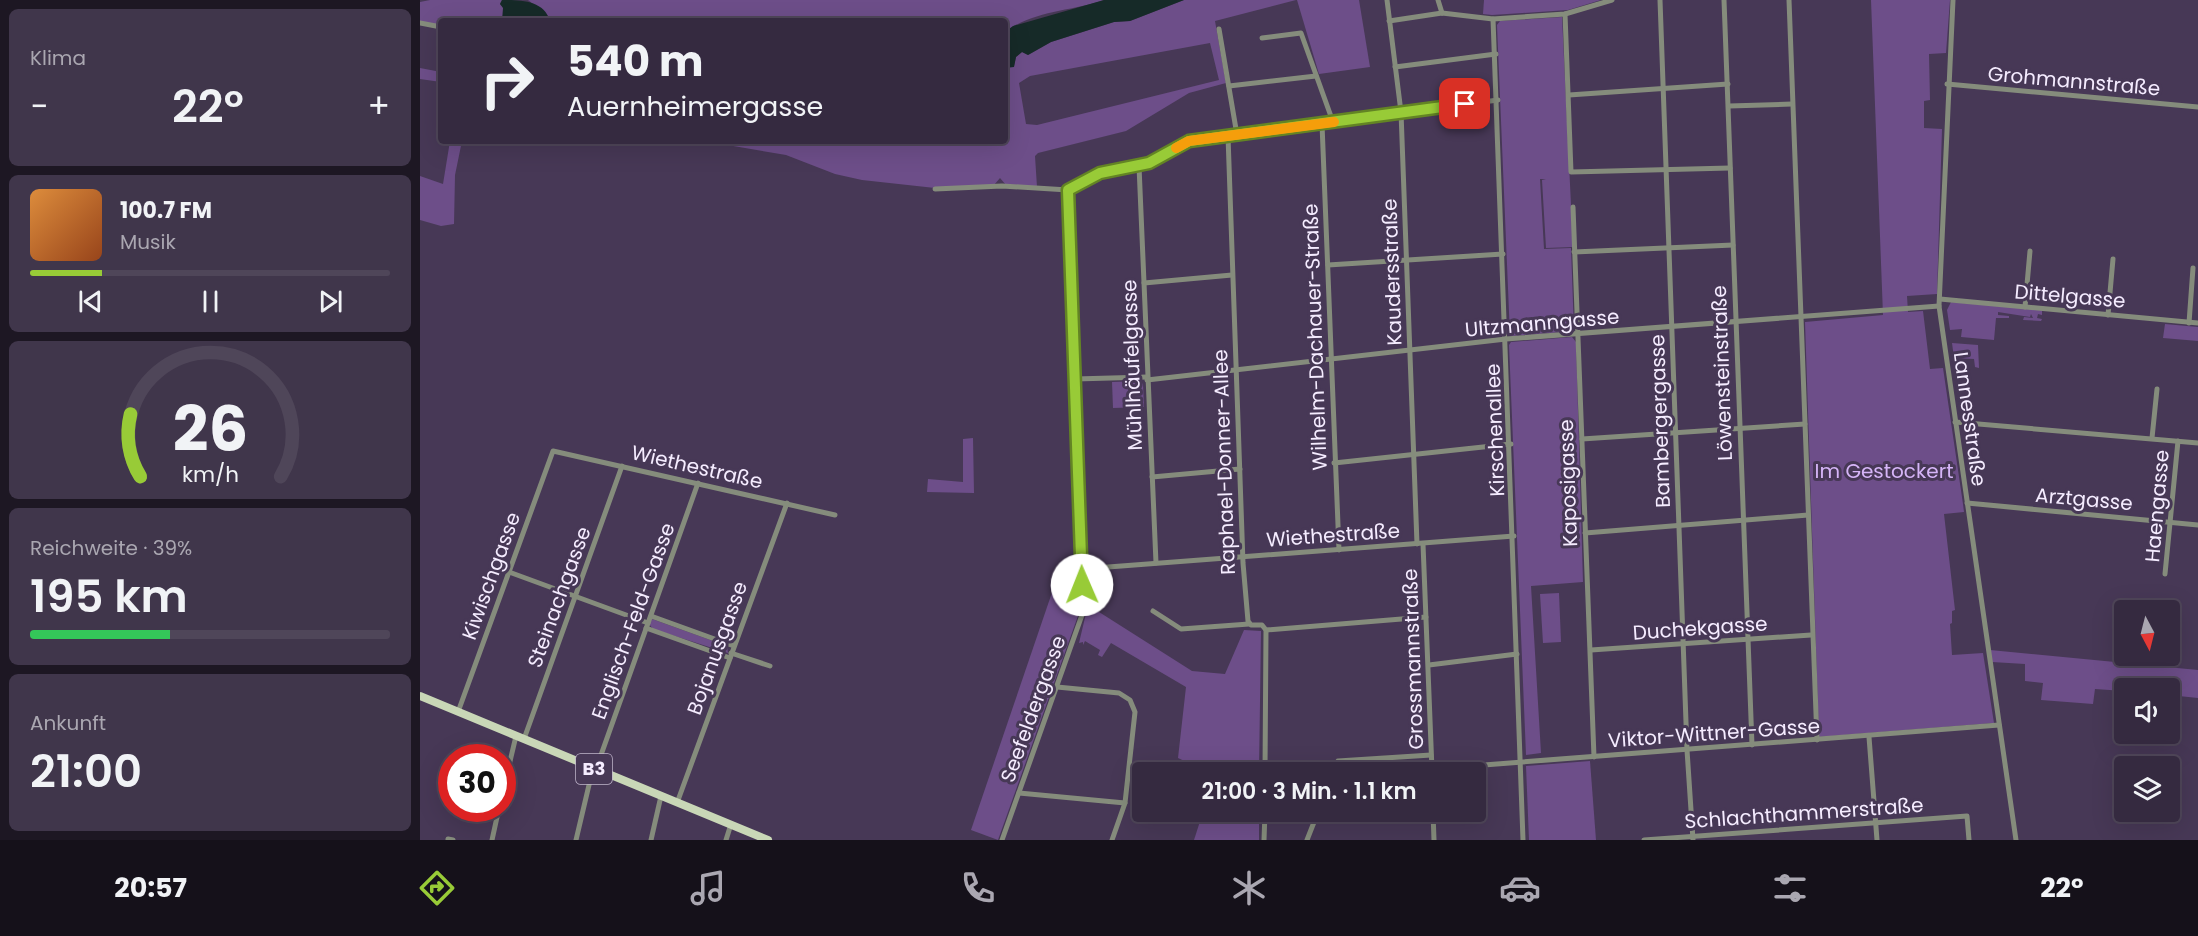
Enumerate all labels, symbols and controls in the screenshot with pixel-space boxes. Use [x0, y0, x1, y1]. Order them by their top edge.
text: 540 m [567, 32, 704, 91]
icon: right [468, 42, 546, 120]
text: Klima [30, 44, 86, 72]
street label: Grohmannstraße [1987, 60, 2161, 102]
text: 22° [172, 75, 244, 138]
pin [1439, 78, 1490, 129]
text: − [30, 83, 48, 130]
text: + [367, 83, 390, 130]
icon: arrive [1448, 87, 1481, 120]
text: Auernheimergasse [567, 88, 823, 125]
text: 100.7 FM [120, 195, 212, 226]
street label: Kaudersstraße [1375, 198, 1409, 346]
street label: Wilhelm-Dachauer-Straße [1296, 203, 1334, 471]
text: Musik [120, 228, 176, 256]
street label: Dittelgasse [2013, 277, 2127, 315]
street label: Mühlhäufelgasse [1115, 279, 1149, 451]
icon: previous [74, 285, 107, 318]
icon: pause [194, 285, 227, 318]
icon: next [314, 285, 347, 318]
street label: Löwensteinstraße [1705, 285, 1739, 461]
street label: Ultzmanngasse [1464, 302, 1620, 344]
street label: Bambergergasse [1643, 334, 1677, 508]
street label: Raphael-Donner-Allee [1206, 349, 1242, 575]
street label: Lannesstraße [1947, 350, 1993, 488]
street label: Kirschenallee [1479, 363, 1511, 497]
text: 26 [172, 385, 248, 473]
street label: Kaposigasse [1552, 419, 1584, 547]
street label: Wiethestraße [629, 438, 765, 496]
street label: Haengasse [2138, 449, 2176, 563]
park label: Im Gestockert [1815, 457, 1953, 485]
text: km/h [181, 459, 239, 490]
street label: Arztgasse [2034, 481, 2134, 517]
street label: Kiwischgasse [455, 508, 527, 644]
street label: Wiethestraße [1265, 516, 1401, 554]
street label: Englisch-Feld-Gasse [584, 519, 682, 723]
street label: Steinachgasse [521, 523, 597, 671]
text: Reichweite · 39% [30, 534, 192, 562]
position arrow [1050, 553, 1114, 617]
text: 195 km [30, 565, 188, 628]
street label: Grossmannstraße [1396, 568, 1430, 750]
street label: Bojanusgasse [680, 577, 754, 719]
north arrow [2114, 600, 2180, 666]
map controls [2114, 600, 2180, 822]
street label: Duchekgasse [1632, 609, 1768, 647]
street label: Seefeldergasse [993, 632, 1073, 786]
button: sound [2114, 678, 2180, 744]
text: Ankunft [30, 709, 106, 737]
street label: Viktor-Wittner-Gasse [1607, 712, 1821, 754]
text: 21:00 [30, 740, 142, 803]
speed limit sign: 30 [438, 744, 516, 822]
road number: B3 [576, 754, 612, 784]
button: layers [2114, 756, 2180, 822]
text: 21:00 · 3 Min. · 1.1 km [1202, 776, 1417, 807]
street label: Schlachthammerstraße [1684, 791, 1924, 835]
icon: directions [416, 867, 458, 909]
icon: music [687, 867, 729, 909]
icon: phone [957, 867, 999, 909]
icon: climate [1228, 867, 1270, 909]
icon: car [1499, 867, 1541, 909]
icon: filters [1769, 867, 1811, 909]
text: 20:57 [114, 869, 187, 906]
text: 22° [2040, 869, 2084, 906]

